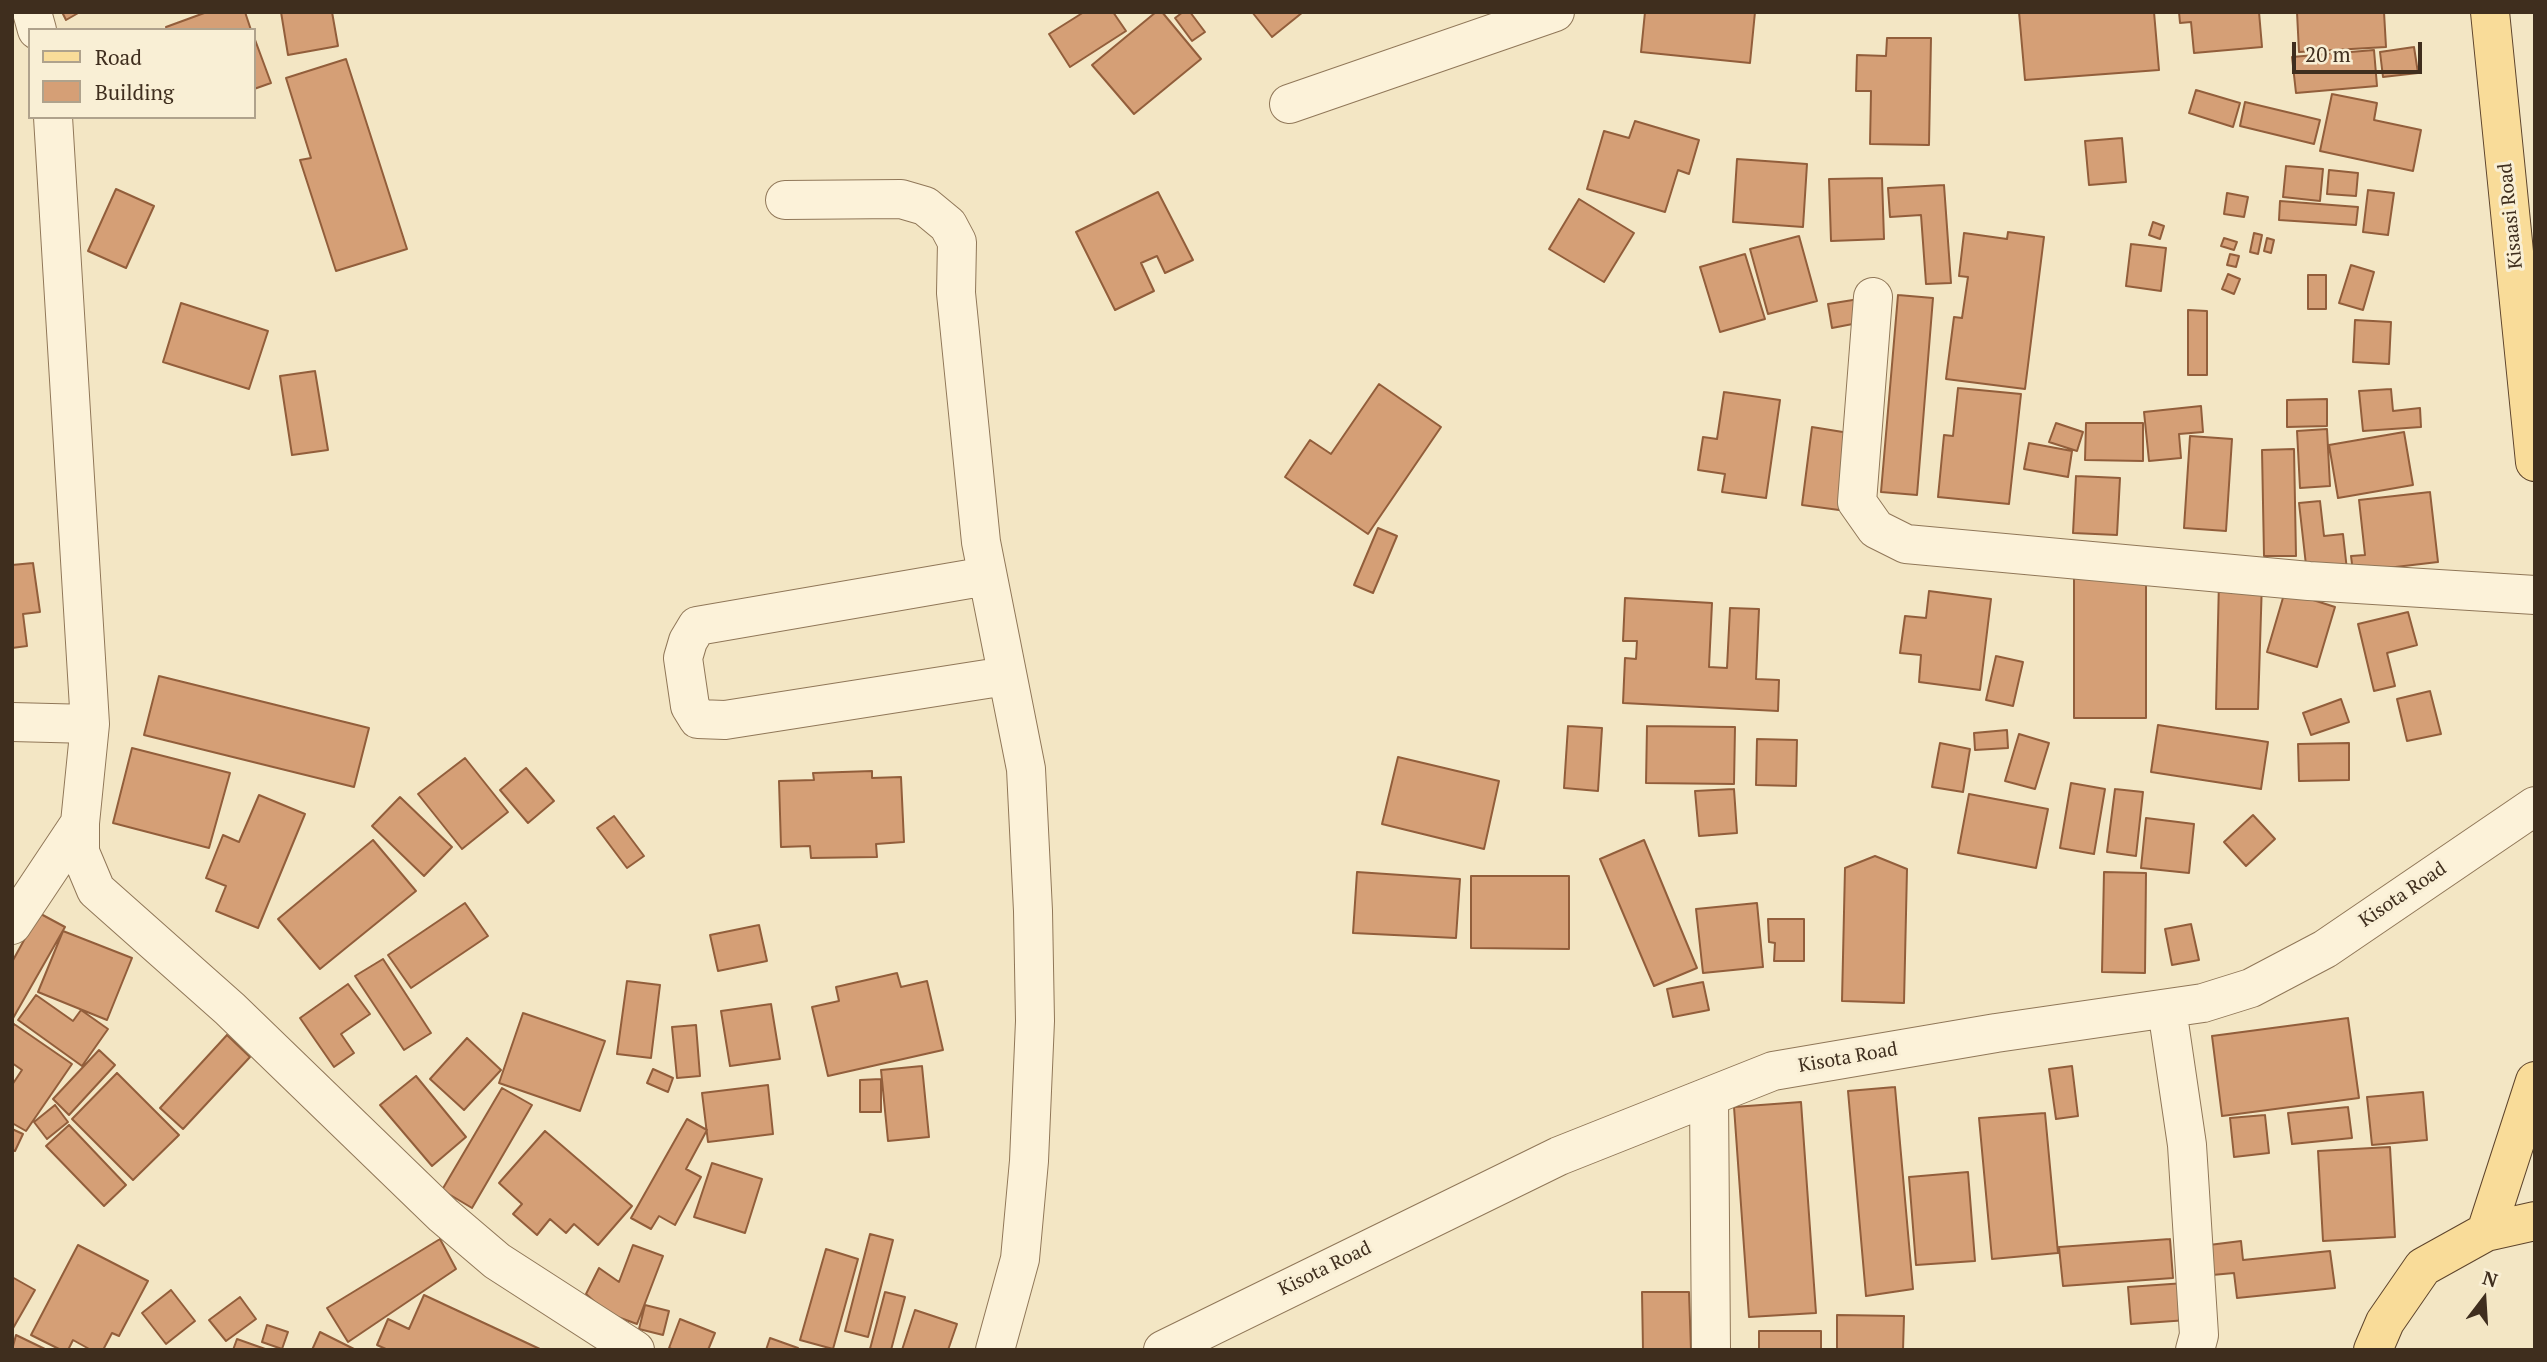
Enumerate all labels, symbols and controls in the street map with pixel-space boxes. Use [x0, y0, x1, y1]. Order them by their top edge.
legend [28, 28, 256, 119]
scale bar [2295, 28, 2424, 72]
text: 20 m [2305, 40, 2351, 68]
text: Road [95, 43, 142, 71]
text: Building [95, 78, 174, 106]
street label: Kisaasi Road [2494, 162, 2528, 270]
street label: Kisota Road [2355, 858, 2451, 932]
street label: Kisota Road [1797, 1038, 1899, 1078]
street label: Kisota Road [1275, 1237, 1375, 1301]
north arrow [2449, 1264, 2519, 1334]
text: N [2480, 1264, 2501, 1292]

